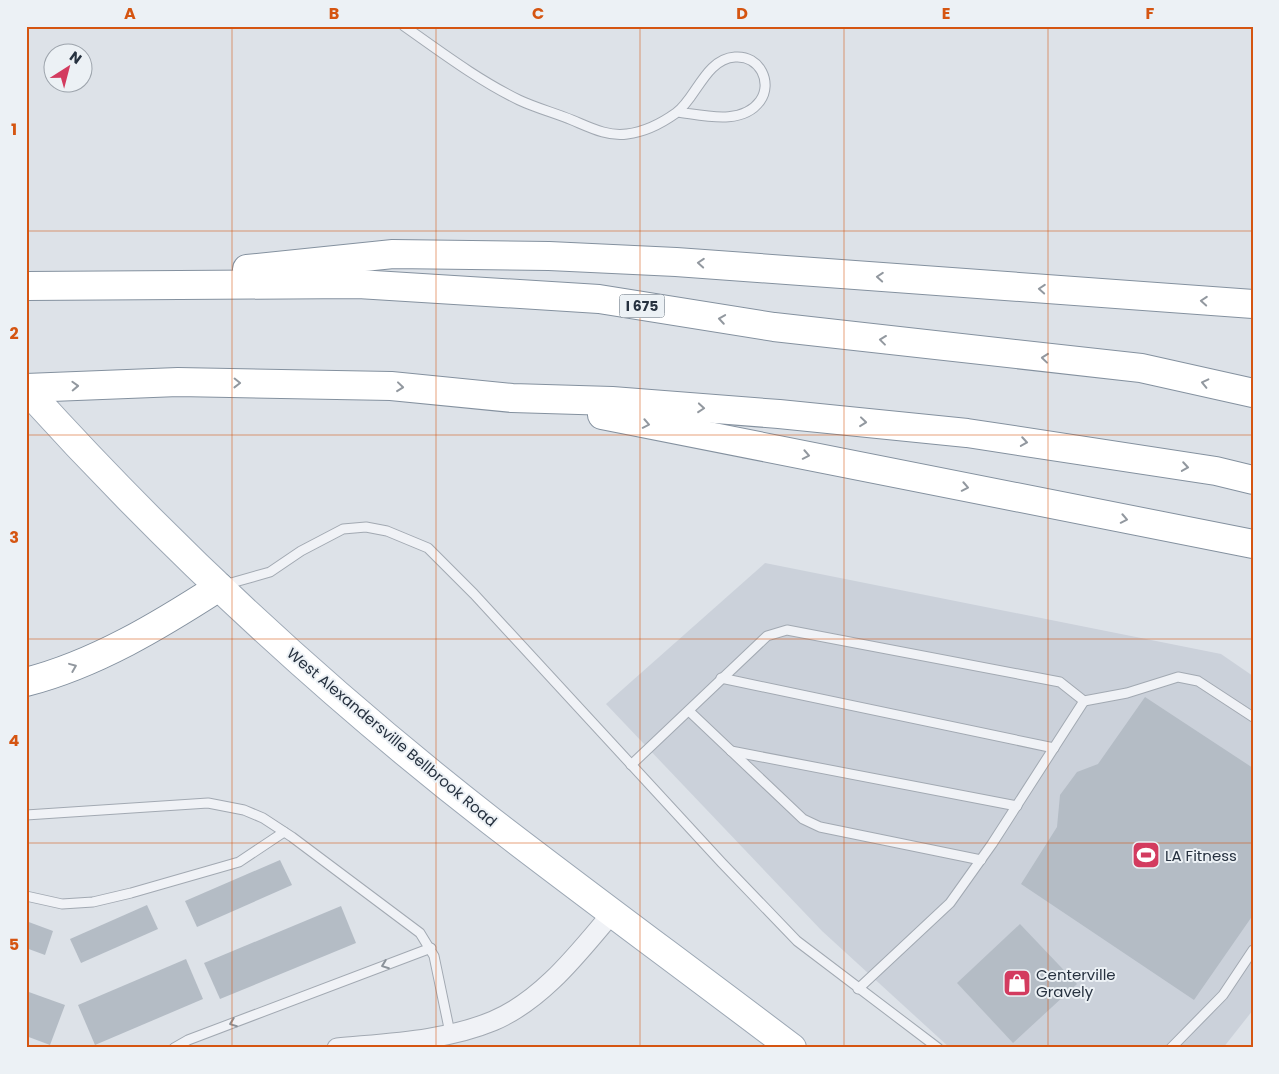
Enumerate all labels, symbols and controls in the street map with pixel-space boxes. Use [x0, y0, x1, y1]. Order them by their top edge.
text: A [124, 2, 136, 25]
text: B [329, 2, 339, 25]
text: C [532, 2, 544, 25]
text: D [736, 2, 748, 25]
text: E [942, 2, 950, 25]
text: F [1146, 2, 1155, 25]
north arrow [42, 42, 92, 92]
text: N [66, 46, 86, 69]
text: 1 [11, 118, 17, 141]
one-way arrow [696, 258, 704, 269]
one-way arrow [876, 271, 884, 282]
one-way arrow [1038, 284, 1046, 295]
road number: I 675 [620, 294, 664, 318]
one-way arrow [1200, 296, 1208, 307]
one-way arrow [718, 314, 727, 324]
text: 2 [9, 322, 19, 345]
one-way arrow [879, 335, 887, 346]
one-way arrow [1041, 353, 1049, 364]
one-way arrow [234, 378, 242, 389]
one-way arrow [1201, 378, 1210, 389]
one-way arrow [71, 381, 79, 392]
one-way arrow [396, 381, 404, 392]
one-way arrow [697, 402, 705, 413]
one-way arrow [859, 417, 867, 428]
one-way arrow [642, 418, 651, 428]
one-way arrow [1020, 436, 1028, 447]
one-way arrow [801, 449, 810, 460]
one-way arrow [1180, 461, 1189, 471]
one-way arrow [961, 481, 970, 491]
one-way arrow [1120, 513, 1129, 523]
text: 3 [9, 526, 19, 549]
street label: West Alexandersville Bellbrook Road [282, 643, 502, 831]
one-way arrow [68, 662, 76, 672]
text: 4 [9, 729, 20, 752]
sports icon: LA Fitness [1131, 840, 1161, 870]
place label: LA Fitness [1165, 845, 1237, 866]
text: 5 [9, 933, 19, 956]
one-way arrow [381, 959, 390, 969]
place label: Centerville Gravely [1036, 964, 1116, 1002]
shop icon: Centerville Gravely [1002, 968, 1032, 998]
one-way arrow [229, 1016, 238, 1027]

